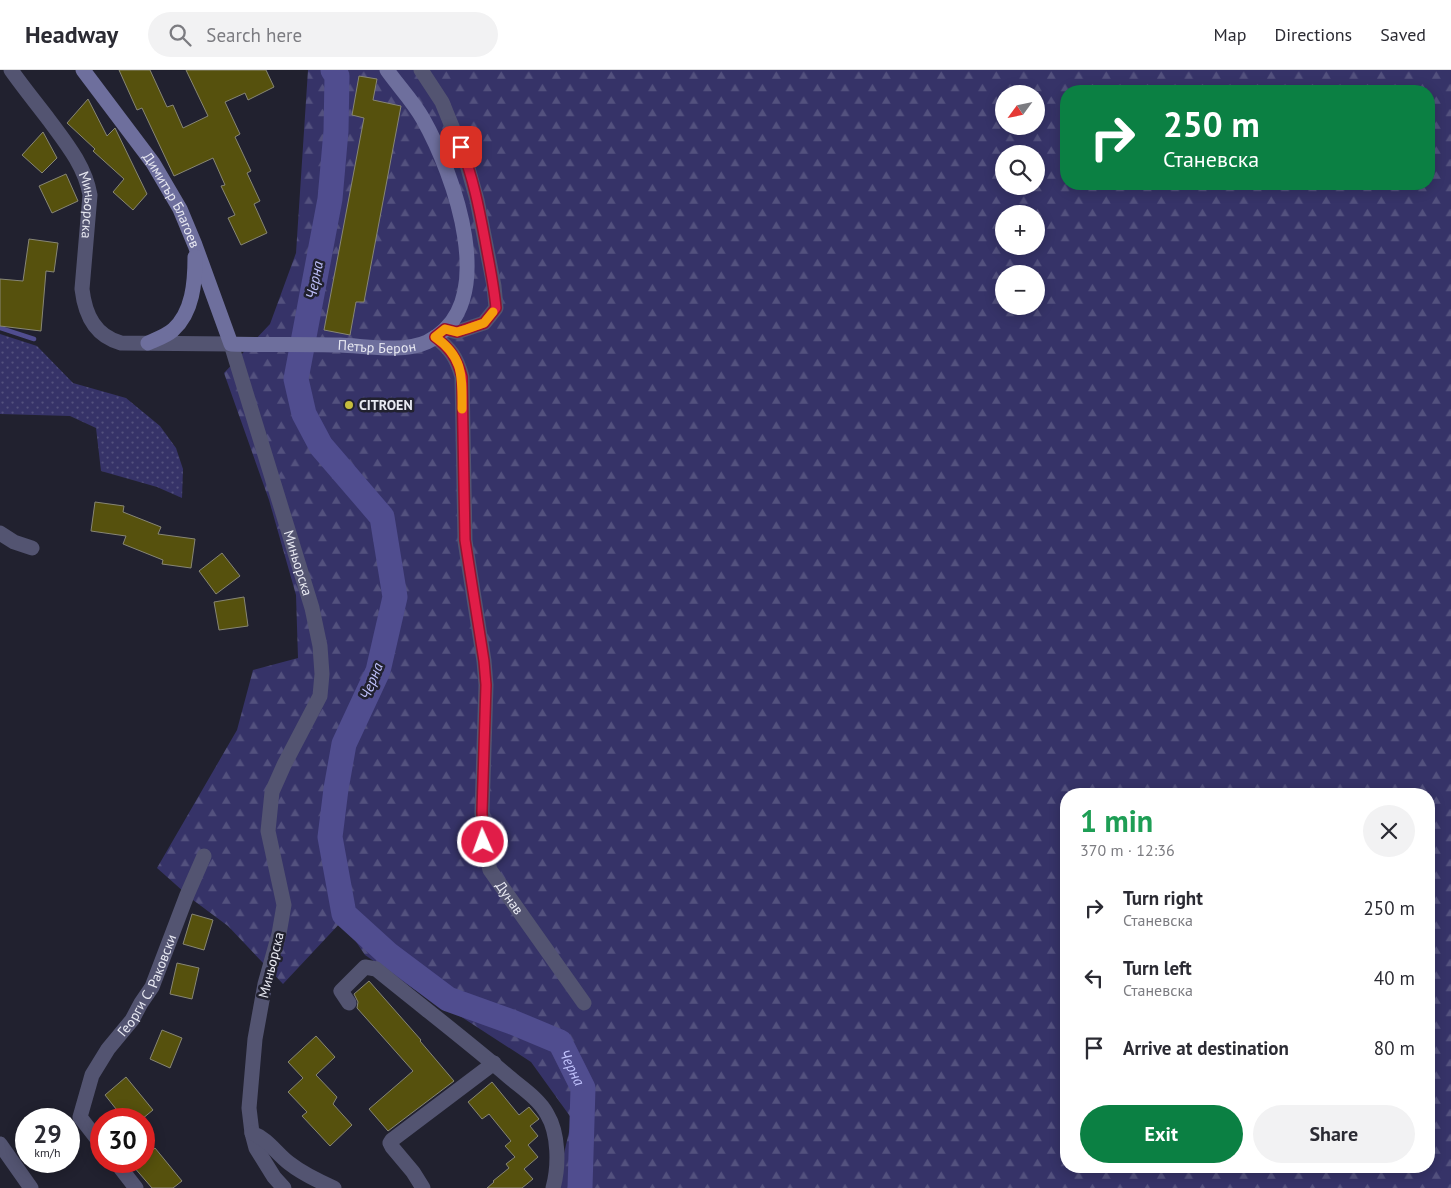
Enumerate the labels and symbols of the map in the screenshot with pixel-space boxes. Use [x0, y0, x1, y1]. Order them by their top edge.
north arrow [995, 85, 1045, 135]
pin [440, 126, 482, 168]
street label: Димитър Благоев [139, 148, 204, 251]
street label: Миньорска [75, 169, 99, 239]
water label: Черна [301, 259, 327, 301]
street label: Петър Берон [337, 336, 417, 357]
place label: CITROEN [359, 396, 413, 414]
marker: CITROEN [343, 399, 355, 411]
street label: Миньорска [280, 528, 317, 598]
water label: Черна [355, 659, 387, 702]
position arrow [456, 815, 508, 867]
street label: Дунав [492, 877, 528, 918]
street label: Миньорска [254, 930, 288, 1000]
street label: Георги С. Раковски [113, 932, 180, 1040]
water label: Черна [556, 1046, 590, 1089]
speed limit sign: 30 [90, 1108, 155, 1173]

